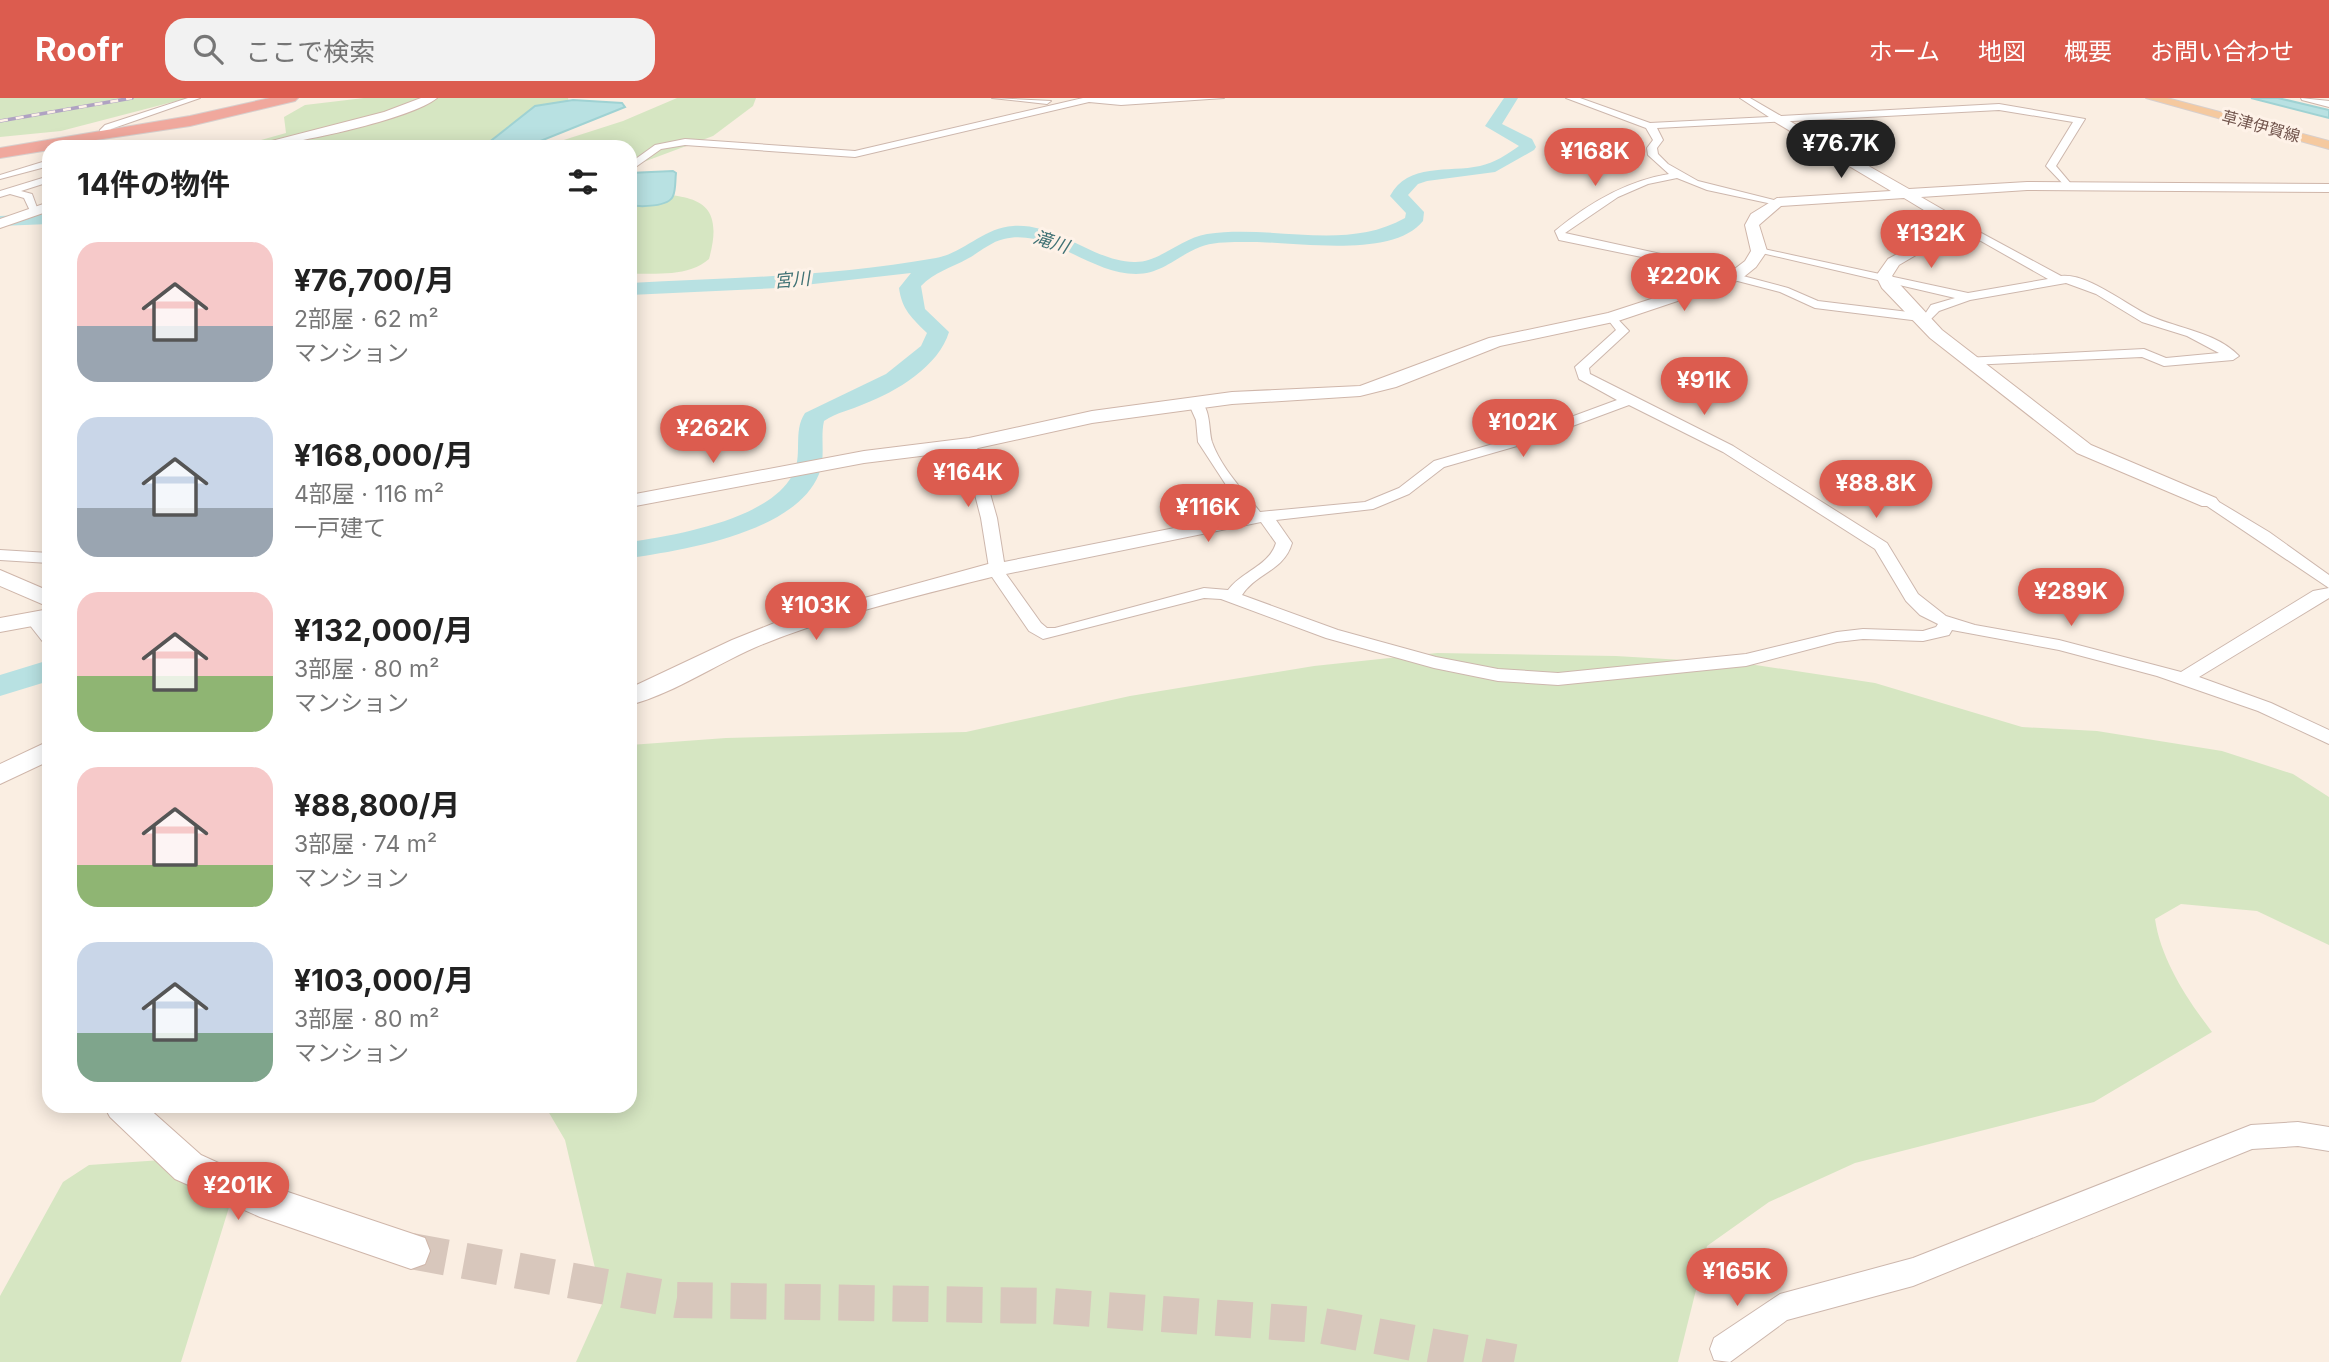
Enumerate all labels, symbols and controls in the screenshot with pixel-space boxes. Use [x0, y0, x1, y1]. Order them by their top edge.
search box [165, 18, 655, 81]
text: Roofr [35, 29, 123, 69]
icon: search [189, 30, 227, 68]
text: ここで検索 [245, 36, 375, 67]
text: ホーム [1869, 37, 1940, 66]
text: 地図 [1978, 37, 2026, 66]
text: 概要 [2064, 37, 2112, 66]
text: お問い合わせ [2150, 37, 2294, 66]
street label: 草津伊賀線 [2220, 106, 2302, 146]
pin: ¥76.7K [1784, 120, 1898, 180]
pin: ¥168K [1546, 129, 1644, 188]
text: ¥76.7K [1802, 129, 1880, 157]
text: ¥168K [1560, 137, 1630, 165]
icon: filters [564, 163, 602, 201]
text: 14件の物件 [77, 166, 230, 202]
pin: ¥132K [1882, 211, 1980, 270]
text: ¥132K [1897, 219, 1965, 247]
water label: 滝川 [1031, 226, 1073, 258]
pin: ¥220K [1635, 254, 1733, 313]
text: ¥76,700/月 [294, 262, 455, 298]
text: ¥220K [1647, 262, 1721, 290]
water label: 宮川 [773, 267, 813, 292]
icon: home [133, 270, 217, 354]
text: 2部屋 · 62 m² [294, 305, 439, 333]
text: マンション [294, 339, 409, 367]
pin: ¥91K [1663, 358, 1745, 417]
text: ¥91K [1677, 366, 1731, 394]
pin: ¥102K [1474, 400, 1572, 459]
pin: ¥262K [664, 406, 762, 465]
text: ¥102K [1488, 408, 1558, 436]
text: ¥262K [676, 414, 750, 442]
text: ¥168,000/月 [294, 437, 474, 473]
icon: home [133, 445, 217, 529]
pin: ¥164K [919, 450, 1017, 509]
text: ¥164K [933, 458, 1003, 486]
pin: ¥88.8K [1819, 460, 1933, 520]
text: ¥88.8K [1835, 469, 1917, 497]
text: 4部屋 · 116 m² [294, 480, 444, 508]
pin: ¥116K [1159, 484, 1257, 544]
text: ¥116K [1176, 493, 1240, 521]
text: 一戸建て [294, 514, 386, 542]
pin: ¥289K [2022, 568, 2120, 628]
text: ¥289K [2034, 577, 2108, 605]
pin: ¥103K [767, 582, 865, 642]
text: ¥103K [781, 591, 851, 619]
text: ¥132,000/月 [294, 612, 474, 648]
icon: home [133, 620, 217, 704]
text: 3部屋 · 80 m² [294, 655, 439, 683]
text: マンション [294, 689, 409, 717]
text: ¥88,800/月 [294, 787, 460, 823]
icon: home [133, 795, 217, 879]
text: 3部屋 · 74 m² [294, 830, 437, 858]
text: マンション [294, 864, 409, 892]
text: ¥103,000/月 [294, 962, 474, 998]
icon: home [133, 970, 217, 1054]
text: 3部屋 · 80 m² [294, 1005, 439, 1033]
text: マンション [294, 1039, 409, 1067]
pin: ¥201K [189, 1162, 287, 1222]
text: ¥201K [203, 1171, 273, 1199]
pin: ¥165K [1688, 1248, 1786, 1308]
text: ¥165K [1702, 1257, 1772, 1285]

